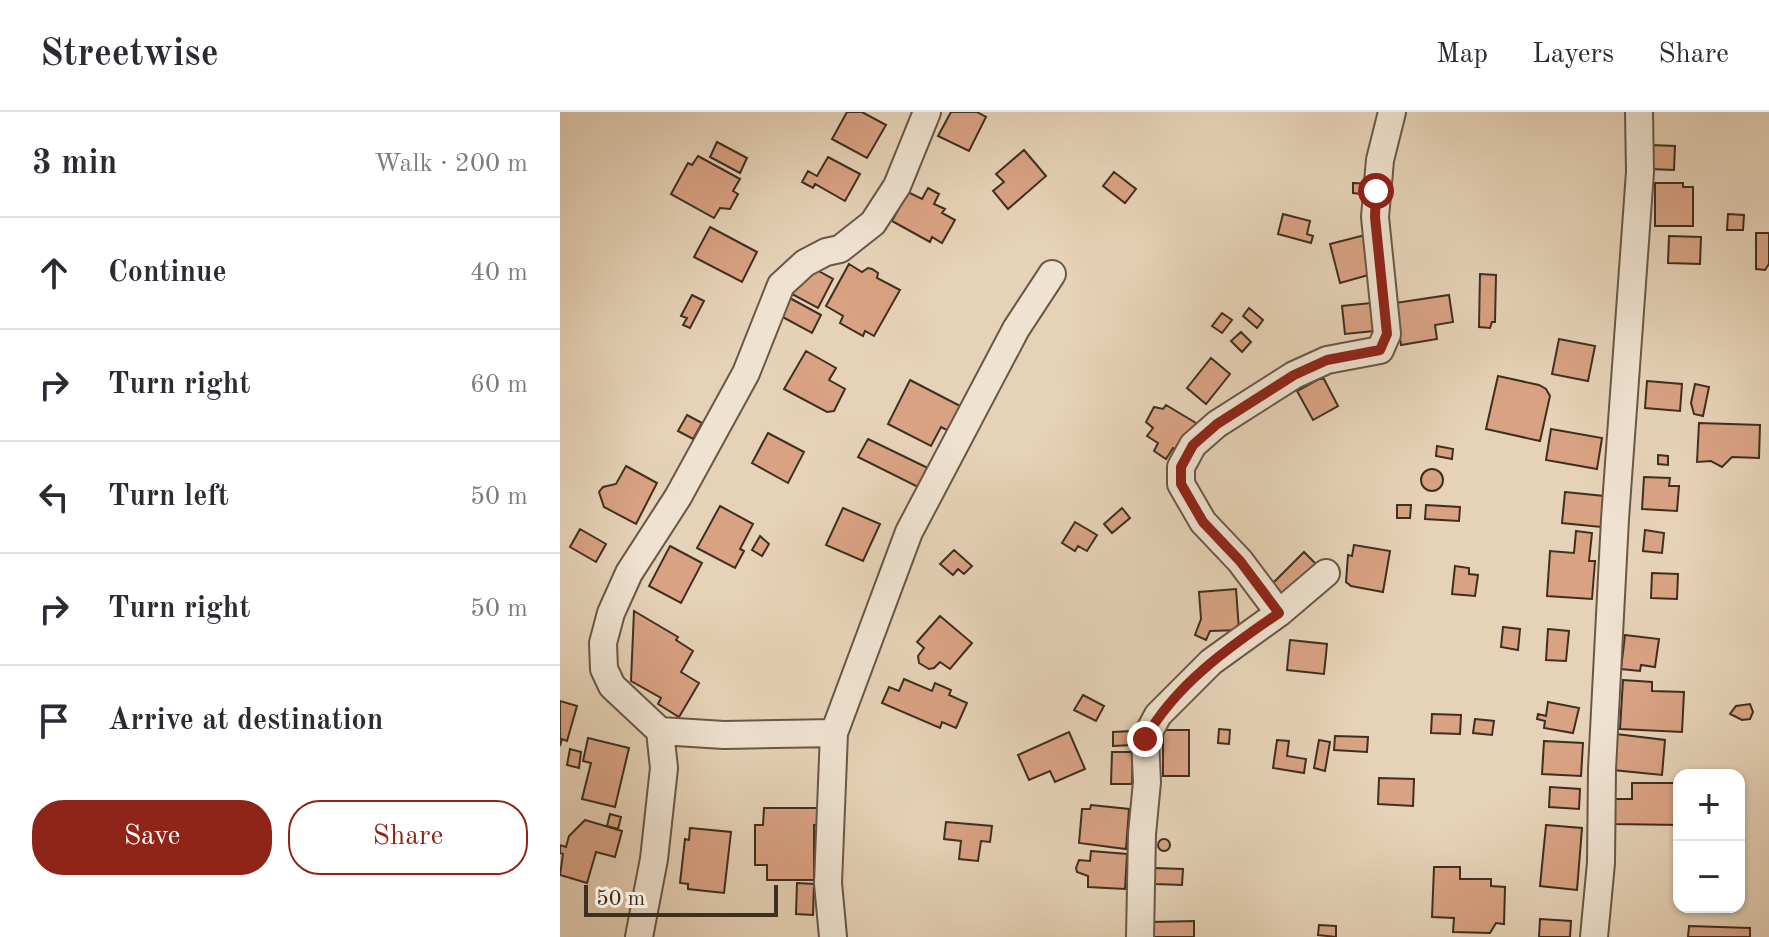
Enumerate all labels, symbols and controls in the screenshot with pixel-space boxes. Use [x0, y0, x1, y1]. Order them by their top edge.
text: Streetwise [40, 36, 219, 74]
text: Map [1436, 41, 1488, 69]
text: Layers [1532, 41, 1614, 69]
text: Share [1658, 41, 1729, 69]
text: 3 min [32, 147, 117, 181]
text: Walk · 200 m [374, 151, 528, 177]
route start [1358, 173, 1394, 209]
icon: ahead [32, 251, 76, 295]
text: Continue [108, 258, 227, 288]
text: 40 m [470, 260, 528, 286]
icon: right [32, 363, 76, 407]
text: Turn right [108, 370, 250, 400]
text: 60 m [470, 372, 528, 398]
icon: left [32, 475, 76, 519]
text: Turn left [108, 482, 229, 512]
text: 50 m [470, 484, 528, 510]
icon: right [32, 587, 76, 631]
text: Turn right [108, 594, 250, 624]
text: 50 m [470, 596, 528, 622]
icon: arrive [32, 699, 76, 743]
text: Arrive at destination [108, 706, 383, 736]
route end [1127, 721, 1163, 757]
map controls [1673, 769, 1745, 913]
button: + [1673, 769, 1745, 841]
button: Save [32, 800, 272, 875]
button: Share [288, 800, 528, 875]
button: − [1673, 841, 1745, 913]
scale bar [584, 881, 778, 917]
text: 50 m [596, 888, 645, 910]

